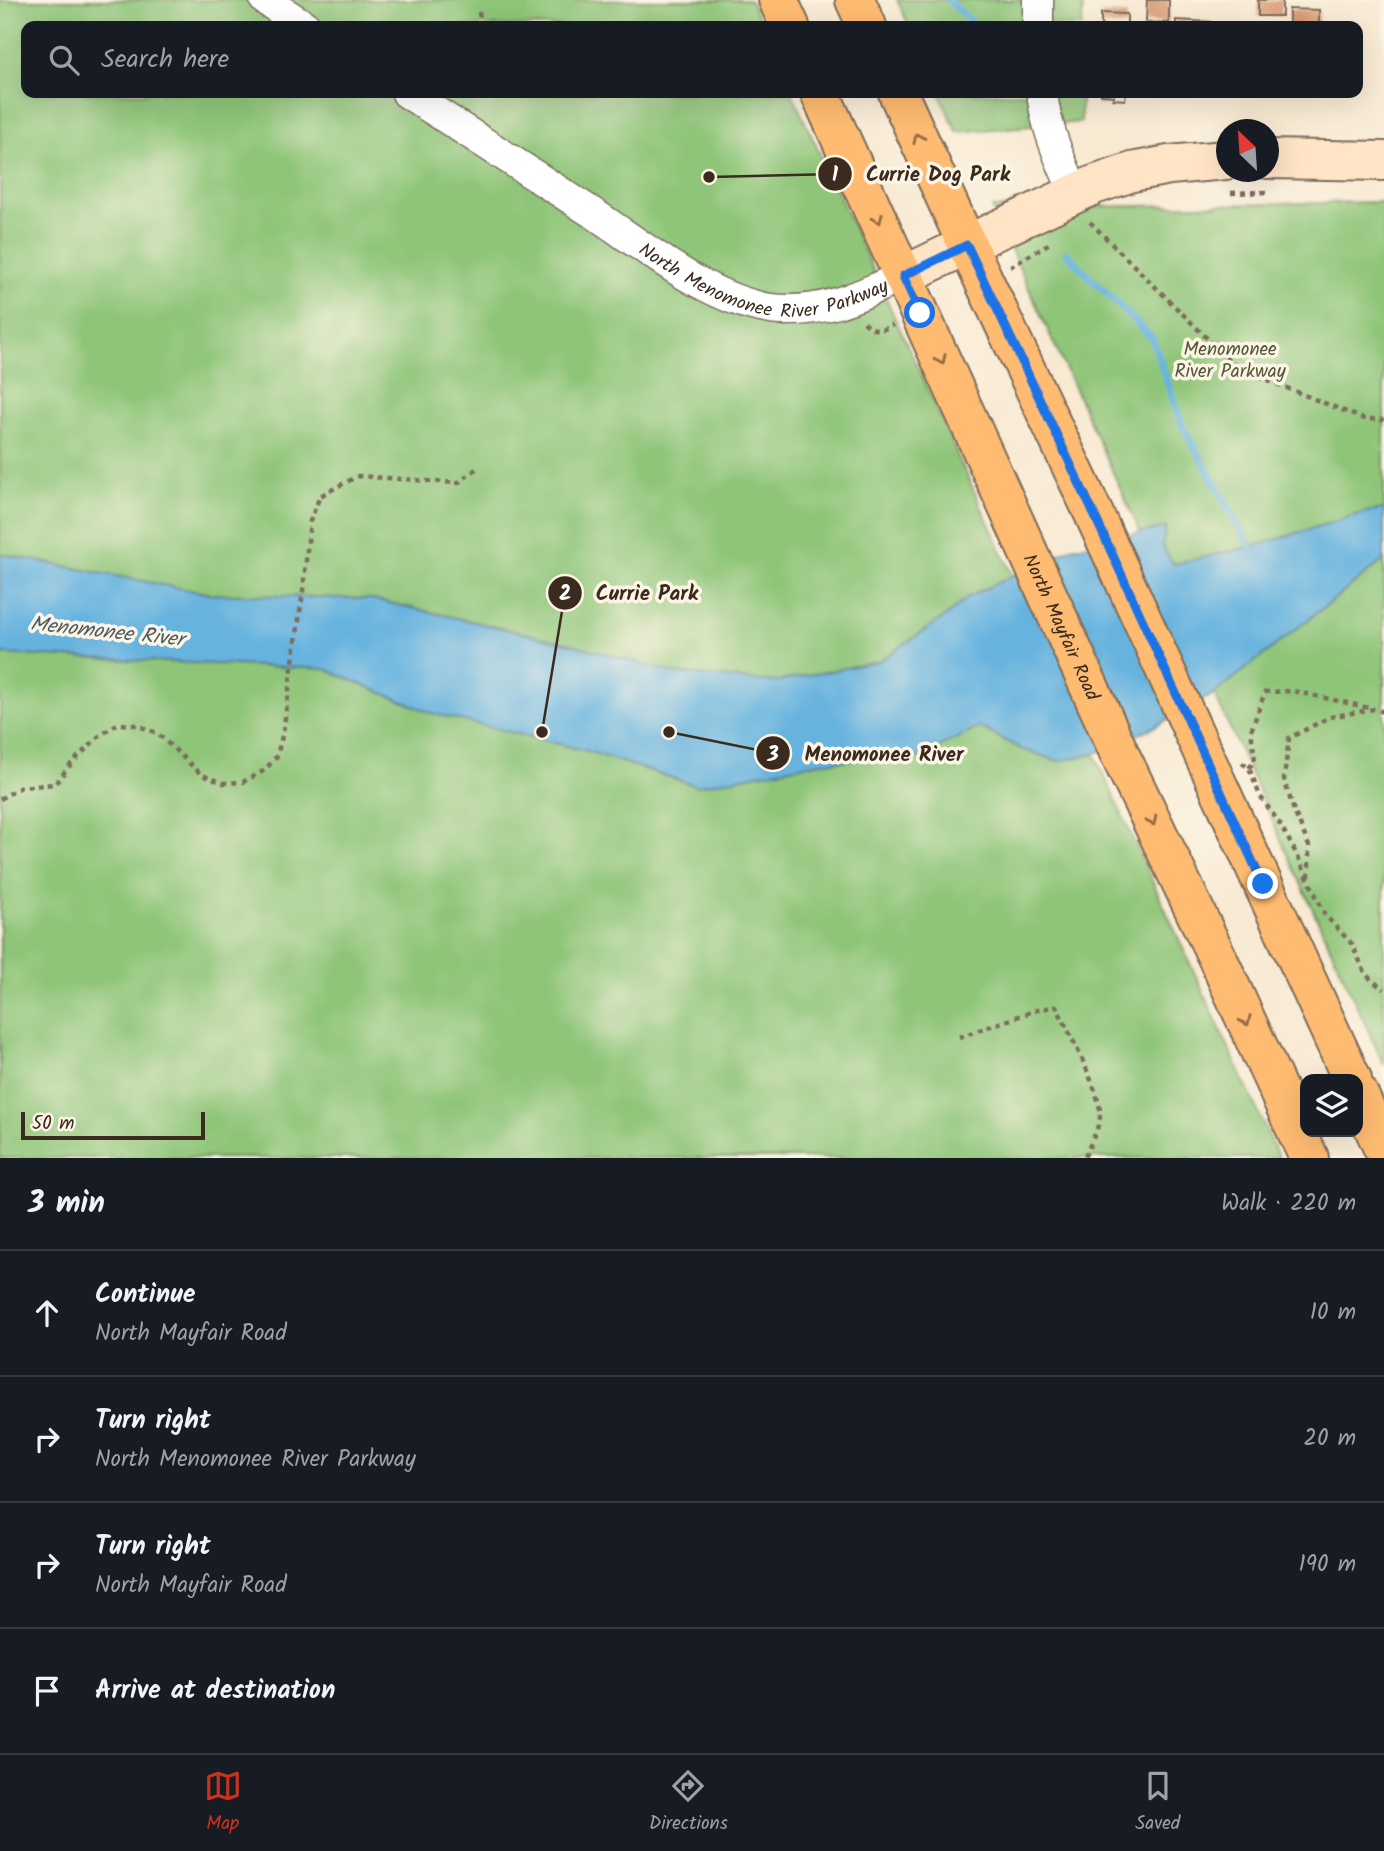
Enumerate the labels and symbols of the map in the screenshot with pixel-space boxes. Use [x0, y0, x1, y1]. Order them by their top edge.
north arrow [1216, 119, 1279, 182]
one-way arrow [912, 133, 926, 145]
callout: Currie Dog Park [817, 153, 1024, 195]
text: 1 [832, 159, 839, 192]
text: Currie Dog Park [866, 159, 1011, 192]
one-way arrow [870, 212, 884, 225]
street label: North Menomonee River Parkway [632, 236, 895, 327]
route start [904, 297, 935, 328]
park label: Menomonee River Parkway [1174, 335, 1287, 387]
one-way arrow [933, 353, 947, 366]
street label: North Mayfair Road [1014, 549, 1107, 706]
callout: Currie Park [547, 572, 712, 614]
text: 2 [559, 578, 571, 611]
text: Currie Park [596, 578, 699, 611]
water label: Menomonee River [29, 608, 189, 657]
callout: Menomonee River [755, 732, 977, 774]
text: 3 [766, 739, 779, 772]
text: Menomonee River [804, 739, 965, 772]
one-way arrow [1144, 814, 1158, 826]
route end [1247, 868, 1278, 899]
one-way arrow [1238, 1014, 1252, 1026]
scale bar [21, 1109, 205, 1141]

